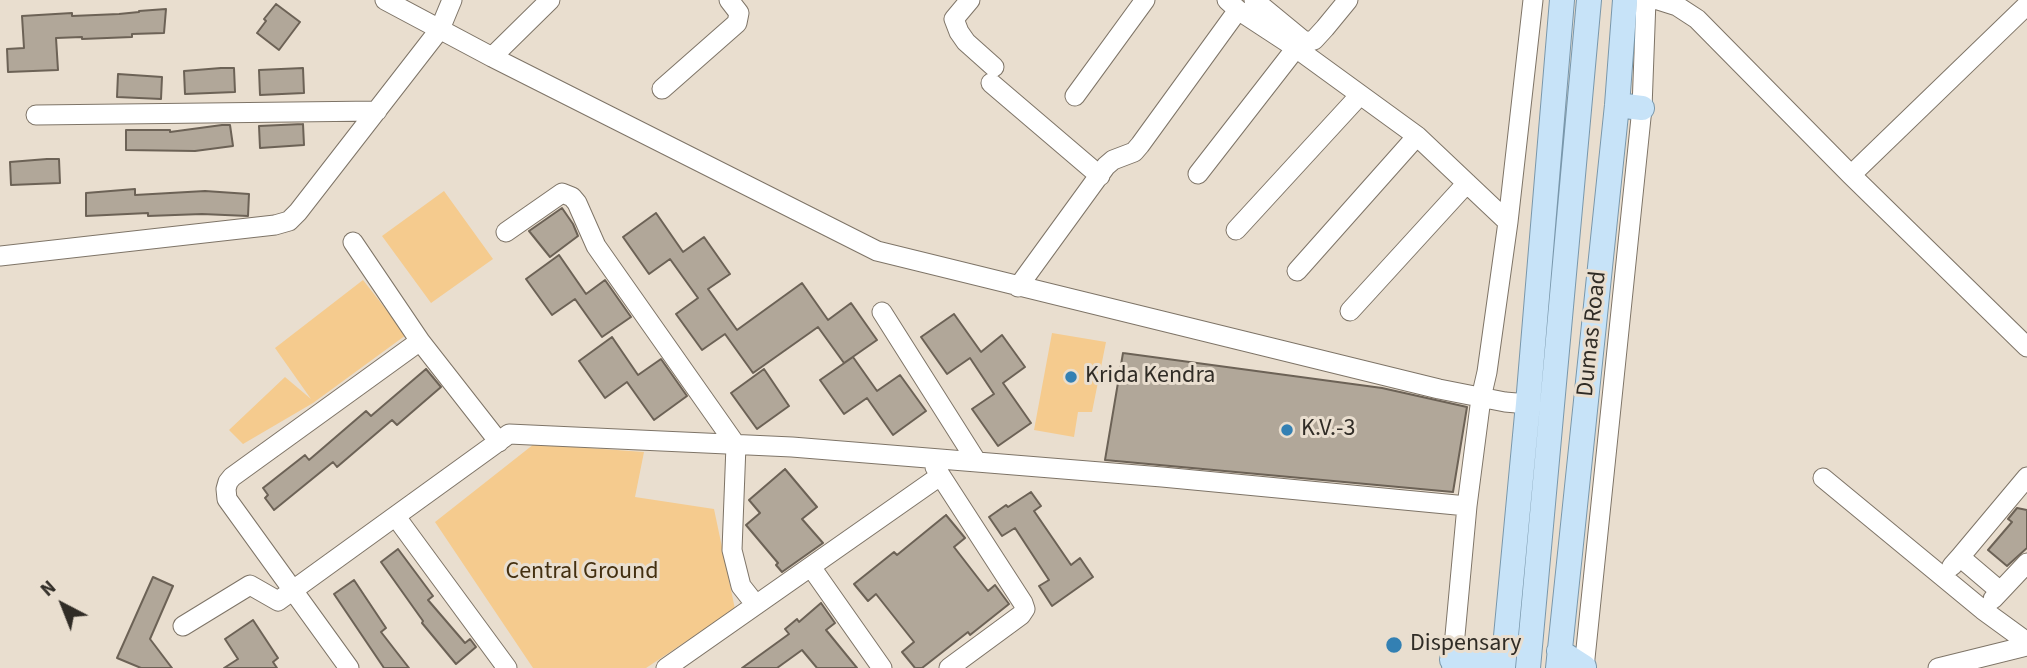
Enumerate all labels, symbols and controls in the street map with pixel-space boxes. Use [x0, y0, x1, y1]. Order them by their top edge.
street label: Dumas Road [1572, 270, 1614, 398]
place label: Krida Kendra [1085, 363, 1215, 391]
marker: Krida Kendra [1063, 369, 1079, 385]
place label: K.V.-3 [1301, 416, 1355, 444]
marker: K.V.-3 [1279, 422, 1295, 438]
park label: Central Ground [505, 559, 659, 587]
north arrow [28, 570, 98, 640]
text: N [35, 575, 62, 603]
place label: Dispensary [1410, 631, 1521, 659]
marker: Dispensary [1384, 635, 1404, 655]

